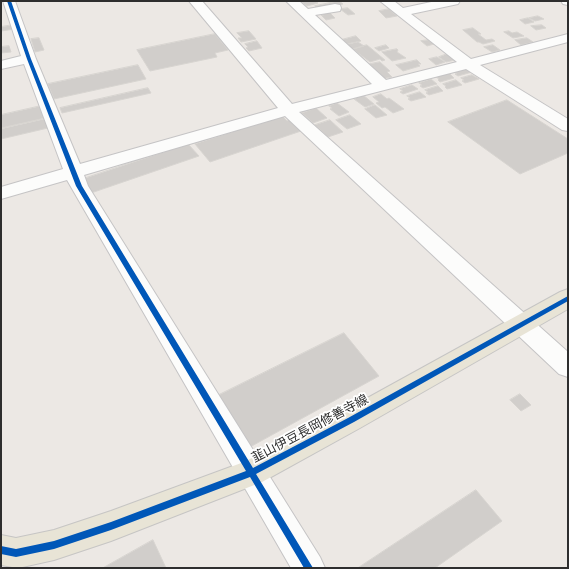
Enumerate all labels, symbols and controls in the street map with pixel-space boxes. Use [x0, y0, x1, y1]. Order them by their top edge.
street label: 韮山伊豆長岡修善寺線 [249, 392, 371, 466]

